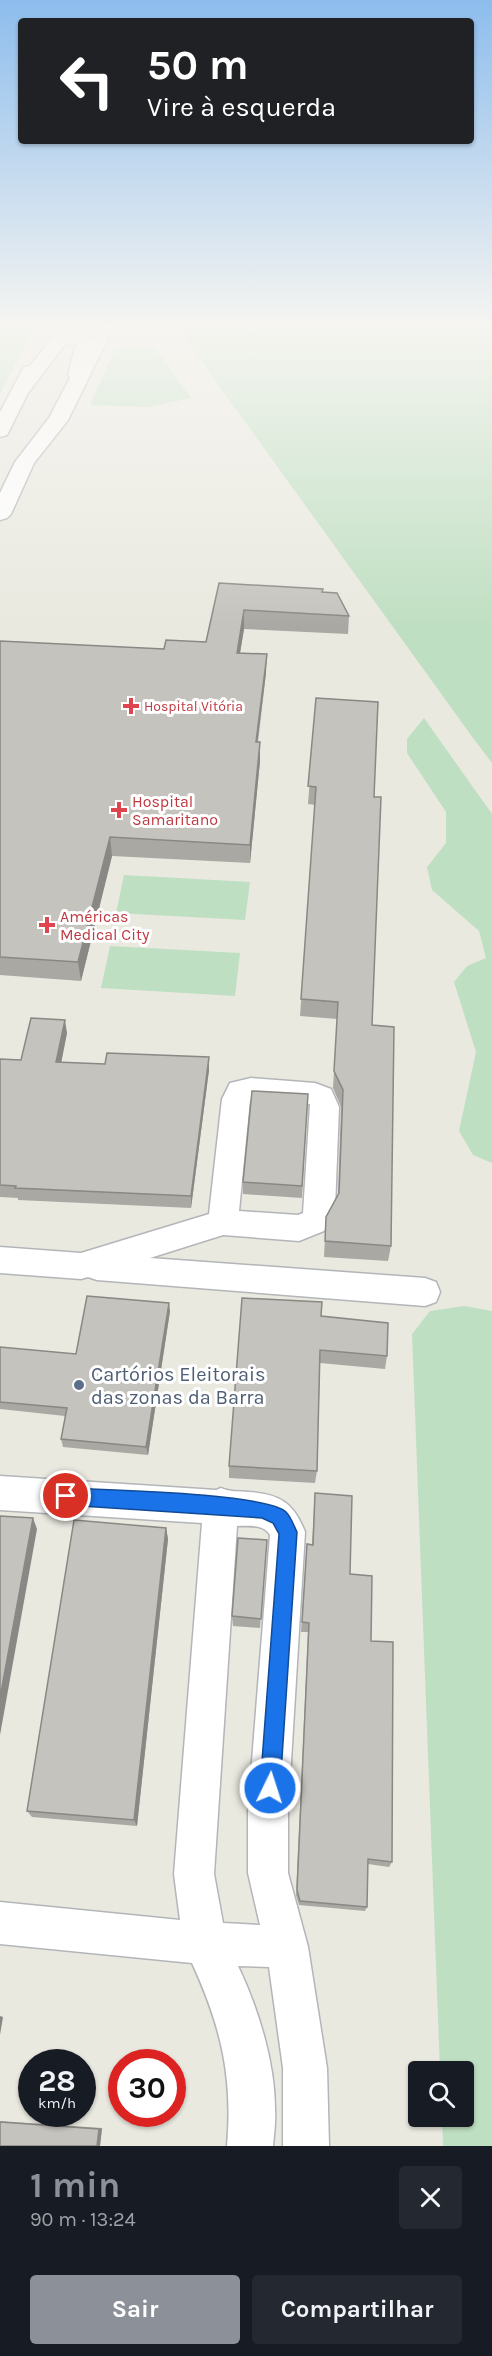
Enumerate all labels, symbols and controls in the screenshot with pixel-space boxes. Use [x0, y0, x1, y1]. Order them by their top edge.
text: 50 m [147, 40, 249, 90]
icon: left [48, 42, 126, 120]
text: Vire à esquerda [147, 91, 336, 123]
marker: Hospital Vitória [122, 697, 140, 715]
place label: Hospital Vitória [144, 698, 243, 715]
place label: Hospital Samaritano [132, 792, 218, 829]
marker: Hospital Samaritano [110, 801, 128, 819]
place label: Américas Medical City [60, 907, 150, 944]
marker: Américas Medical City [38, 916, 56, 934]
place label: Cartórios Eleitorais das zonas da Barra [91, 1363, 266, 1409]
marker: Cartórios Eleitorais das zonas da Barra [72, 1378, 86, 1392]
pin [40, 1470, 91, 1521]
icon: arrive [49, 1479, 82, 1512]
position arrow [238, 1756, 302, 1820]
speed limit sign: 30 [108, 2049, 186, 2127]
map controls [408, 2061, 474, 2127]
button: search [408, 2061, 474, 2127]
text: 28 [38, 2063, 76, 2099]
text: km/h [38, 2094, 76, 2112]
text: 1 min [30, 2164, 120, 2206]
button: close [399, 2166, 462, 2229]
text: 90 m · 13:24 [30, 2208, 136, 2231]
button: Sair [30, 2275, 240, 2344]
button: Compartilhar [252, 2275, 462, 2344]

